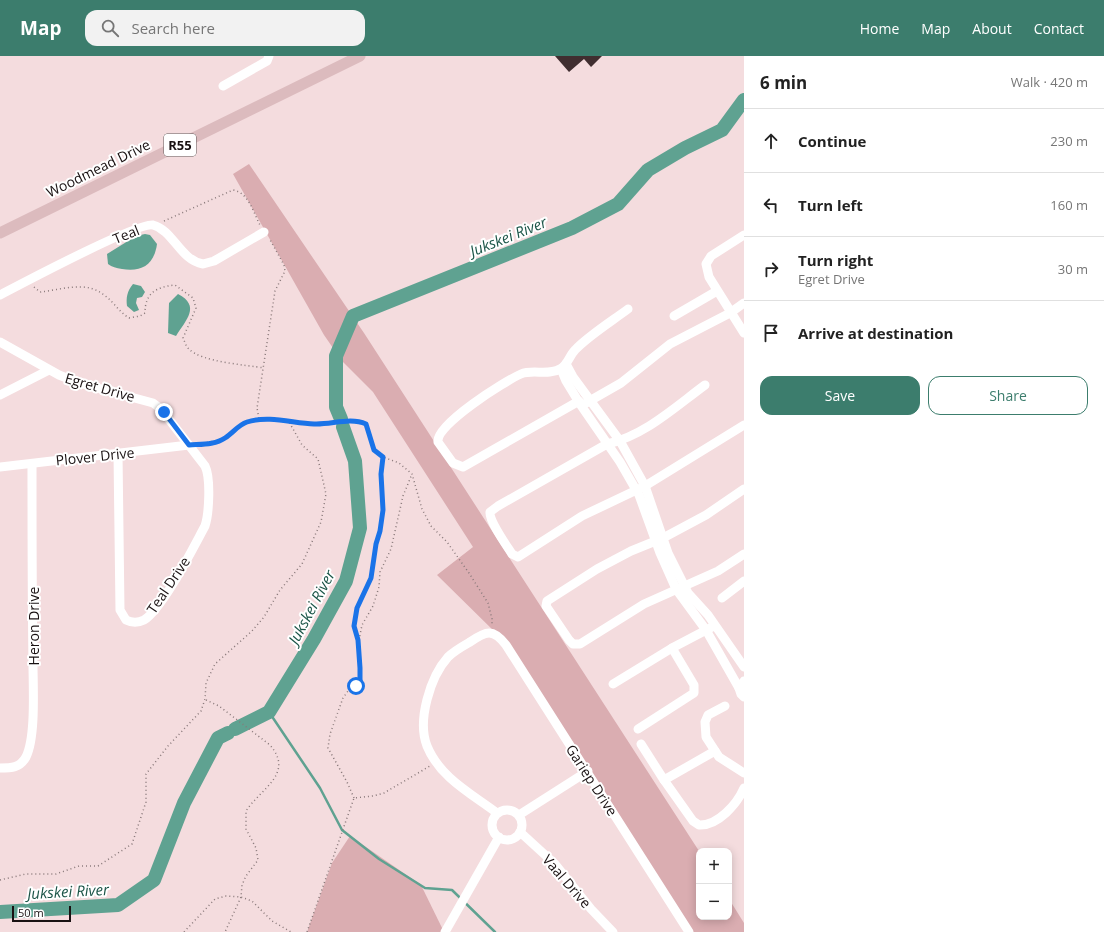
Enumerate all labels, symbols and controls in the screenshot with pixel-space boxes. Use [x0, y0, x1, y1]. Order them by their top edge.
search box [85, 10, 365, 46]
text: Map [20, 15, 61, 41]
icon: search [99, 17, 121, 39]
text: Search here [131, 18, 215, 38]
text: Home [860, 19, 899, 38]
text: Map [921, 19, 950, 38]
text: About [972, 19, 1012, 38]
text: Contact [1034, 19, 1084, 38]
text: 6 min [760, 71, 807, 94]
text: Walk · 420 m [1011, 73, 1088, 91]
icon: ahead [760, 130, 782, 152]
text: Continue [798, 131, 866, 151]
text: 230 m [1050, 132, 1088, 150]
road number: R55 [164, 134, 196, 156]
street label: Woodmead Drive [43, 135, 153, 201]
icon: left [760, 194, 782, 216]
text: Turn left [798, 195, 863, 215]
text: 160 m [1050, 196, 1088, 214]
water label: Jukskei River [464, 211, 551, 262]
street label: Teal [110, 220, 142, 248]
text: Turn right [798, 250, 873, 270]
icon: right [760, 258, 782, 280]
text: 30 m [1058, 260, 1088, 278]
text: Egret Drive [798, 270, 865, 288]
icon: arrive [760, 322, 782, 344]
text: Arrive at destination [798, 323, 953, 343]
street label: Egret Drive [63, 368, 137, 406]
button: Save [760, 376, 920, 415]
button: Share [928, 376, 1088, 415]
route end [155, 403, 173, 421]
street label: Plover Drive [55, 442, 135, 470]
street label: Teal Drive [142, 553, 194, 617]
water label: Jukskei River [282, 565, 339, 650]
street label: Heron Drive [24, 586, 43, 665]
route start [347, 677, 365, 695]
street label: Gariep Drive [562, 741, 622, 819]
map controls [696, 848, 732, 920]
button: + [696, 848, 732, 884]
street label: Vaal Drive [538, 850, 596, 912]
water label: Jukskei River [24, 879, 110, 903]
button: − [696, 884, 732, 920]
scale bar [12, 904, 71, 923]
text: 50 m [18, 905, 44, 920]

